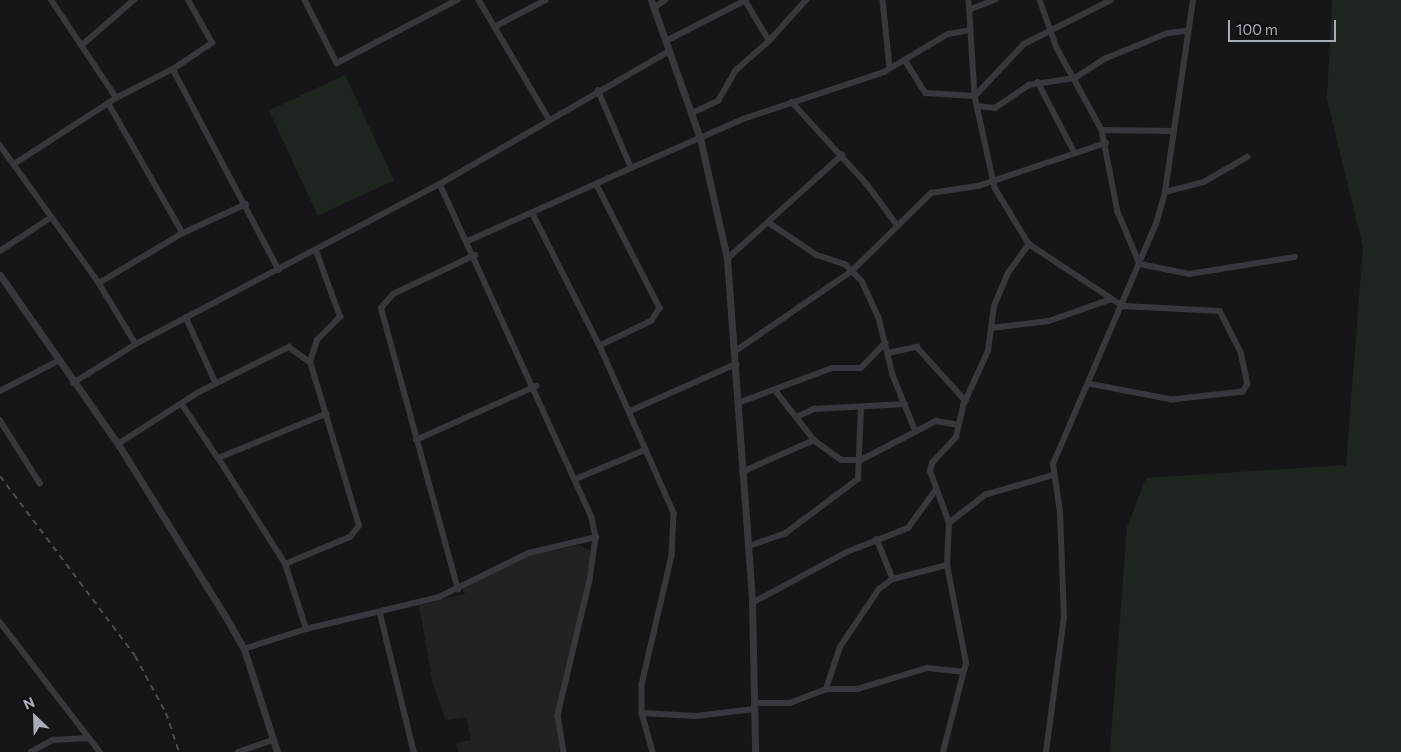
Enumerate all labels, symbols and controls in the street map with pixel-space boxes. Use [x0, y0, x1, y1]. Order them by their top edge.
scale bar [1231, 10, 1338, 42]
text: 100 m [1236, 20, 1278, 38]
north arrow [10, 692, 60, 742]
text: N [20, 693, 37, 713]

